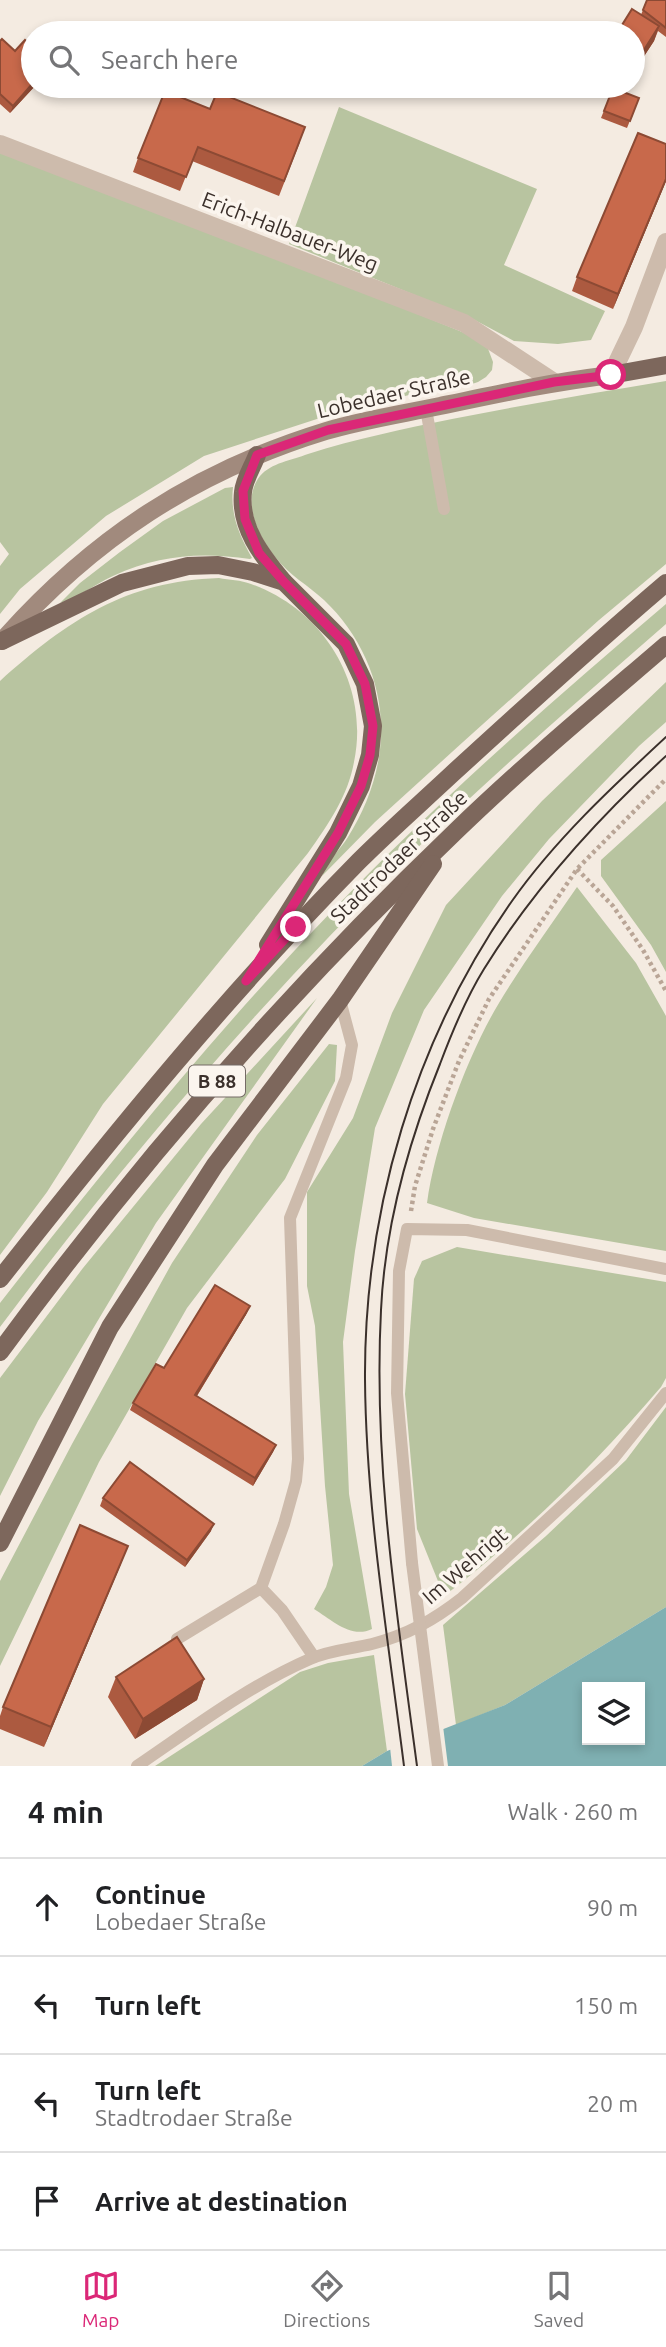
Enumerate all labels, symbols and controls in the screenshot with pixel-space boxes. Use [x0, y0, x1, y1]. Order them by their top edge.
search box [21, 21, 645, 98]
icon: search [45, 41, 83, 79]
text: Search here [101, 45, 238, 74]
street label: Erich-Halbauer-Weg [199, 186, 382, 276]
route start [595, 359, 626, 390]
street label: Lobedaer Straße [315, 364, 473, 422]
street label: Stadtrodaer Straße [325, 785, 472, 928]
route end [280, 911, 311, 942]
road number: B 88 [189, 1065, 245, 1096]
street label: Im Wehrigt [417, 1522, 512, 1609]
map controls [582, 1682, 645, 1745]
button: layers [582, 1682, 645, 1745]
text: 4 min [28, 1795, 104, 1829]
text: Walk · 260 m [507, 1799, 638, 1824]
text: Continue [95, 1880, 206, 1909]
icon: ahead [28, 1888, 66, 1926]
text: 90 m [587, 1895, 638, 1920]
text: Lobedaer Straße [95, 1909, 266, 1934]
icon: left [28, 1986, 66, 2024]
text: Turn left [95, 1991, 201, 2020]
text: 150 m [574, 1993, 638, 2018]
text: Turn left [95, 2076, 201, 2105]
icon: left [28, 2084, 66, 2122]
text: 20 m [587, 2091, 638, 2116]
text: Stadtrodaer Straße [95, 2105, 293, 2130]
icon: arrive [28, 2182, 66, 2220]
text: Arrive at destination [95, 2187, 348, 2216]
tab: Map [82, 2267, 120, 2331]
tab: Directions [283, 2267, 370, 2331]
tab: Saved [534, 2267, 584, 2331]

